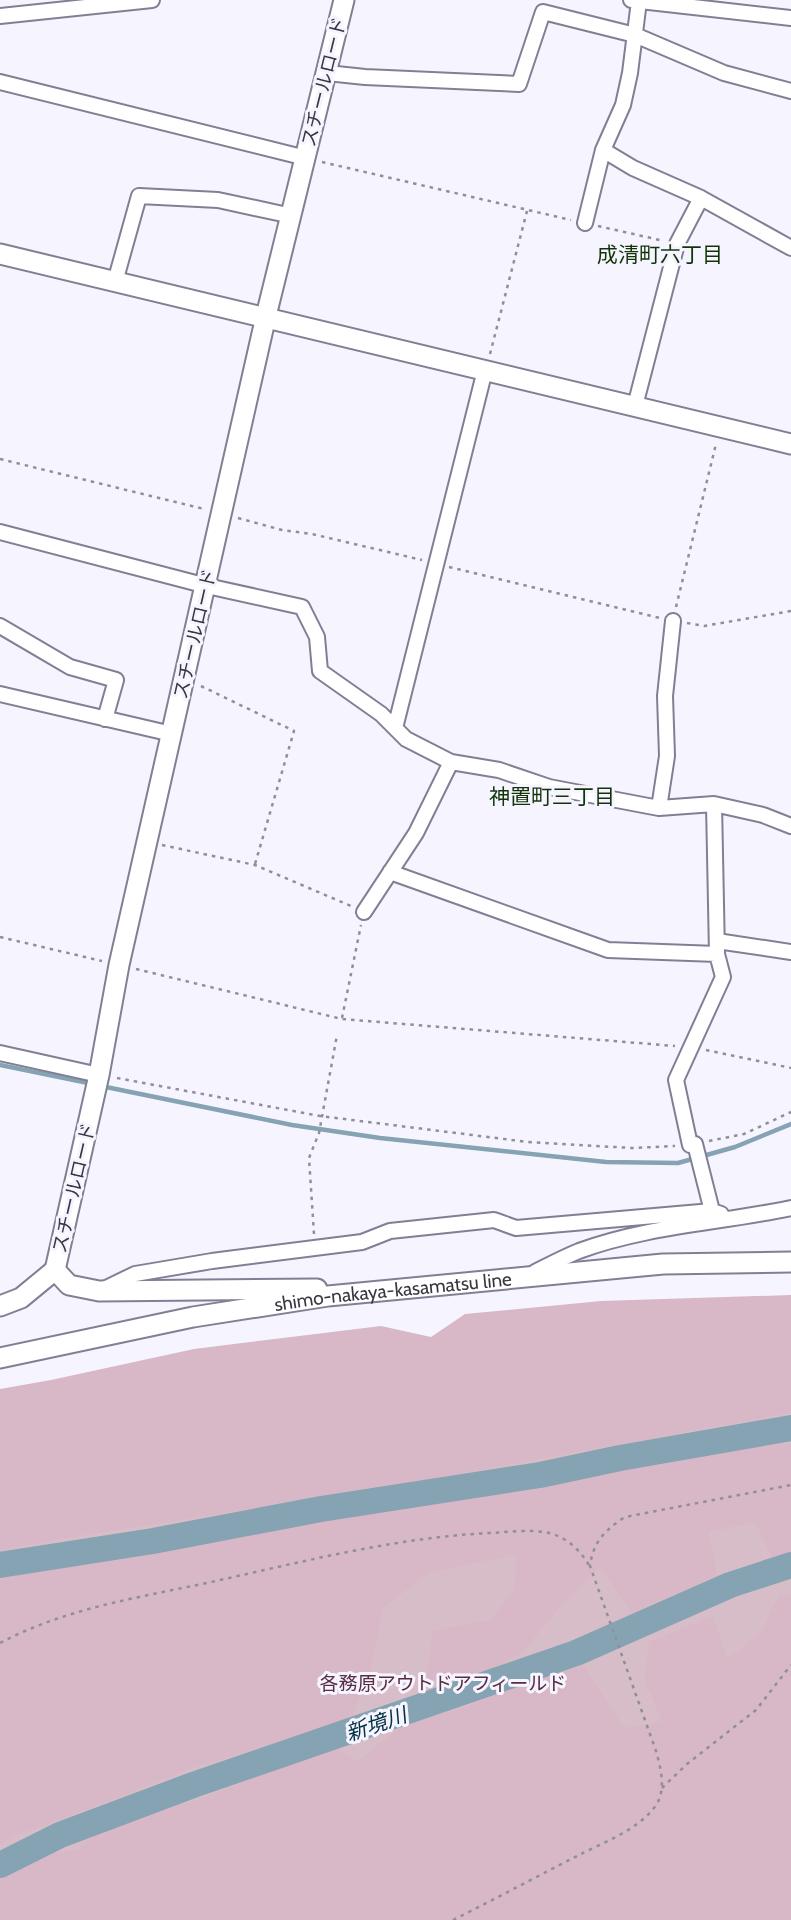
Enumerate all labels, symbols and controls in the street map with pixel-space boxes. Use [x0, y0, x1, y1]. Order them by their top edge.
street label: スチールロード [297, 15, 351, 149]
district label: 成清町六丁目 [597, 242, 723, 267]
street label: スチールロード [169, 567, 221, 701]
district label: 神置町三丁目 [489, 784, 615, 809]
street label: スチールロード [48, 1121, 100, 1255]
street label: shimo-nakaya-kasamatsu line [273, 1267, 513, 1316]
park label: 各務原アウトドアフィールド [320, 1672, 566, 1695]
water label: 新境川 [342, 1701, 412, 1746]

